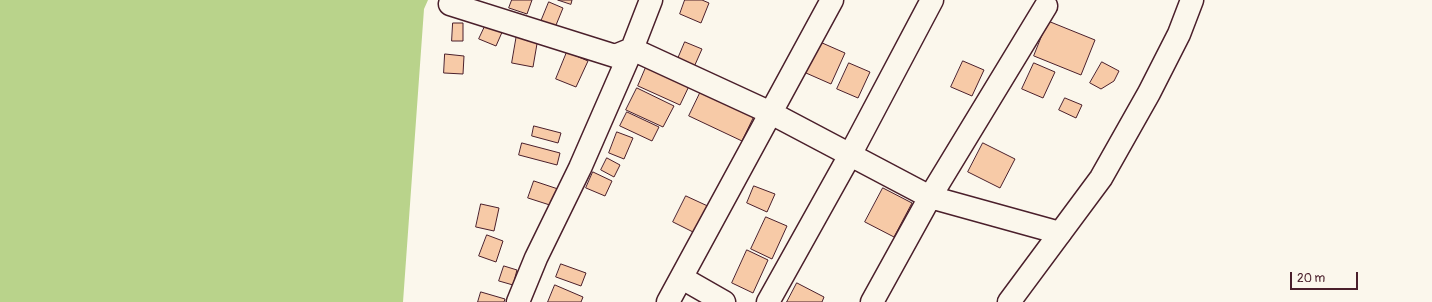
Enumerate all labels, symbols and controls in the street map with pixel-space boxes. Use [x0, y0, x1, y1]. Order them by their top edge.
scale bar [1292, 264, 1360, 290]
text: 20 m [1297, 271, 1325, 286]

